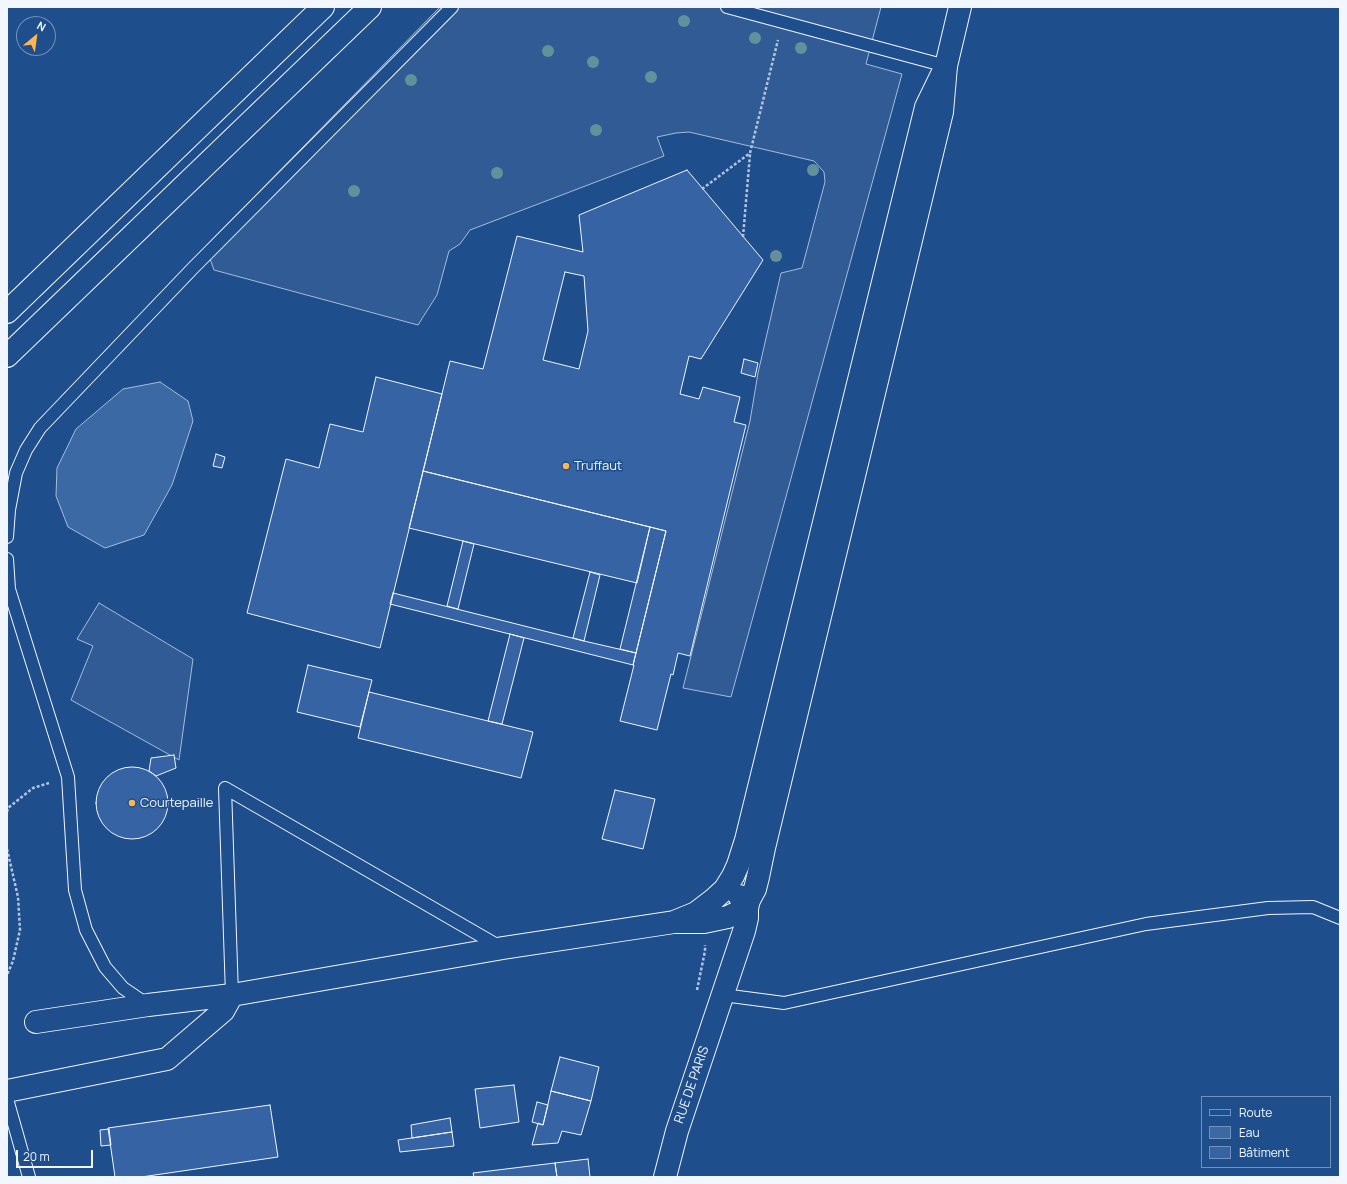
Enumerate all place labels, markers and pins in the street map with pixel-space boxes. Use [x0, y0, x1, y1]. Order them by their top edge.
place label: Truffaut [574, 458, 622, 474]
marker: Truffaut [561, 461, 571, 471]
place label: Courtepaille [140, 795, 213, 811]
marker: Courtepaille [127, 798, 137, 808]

